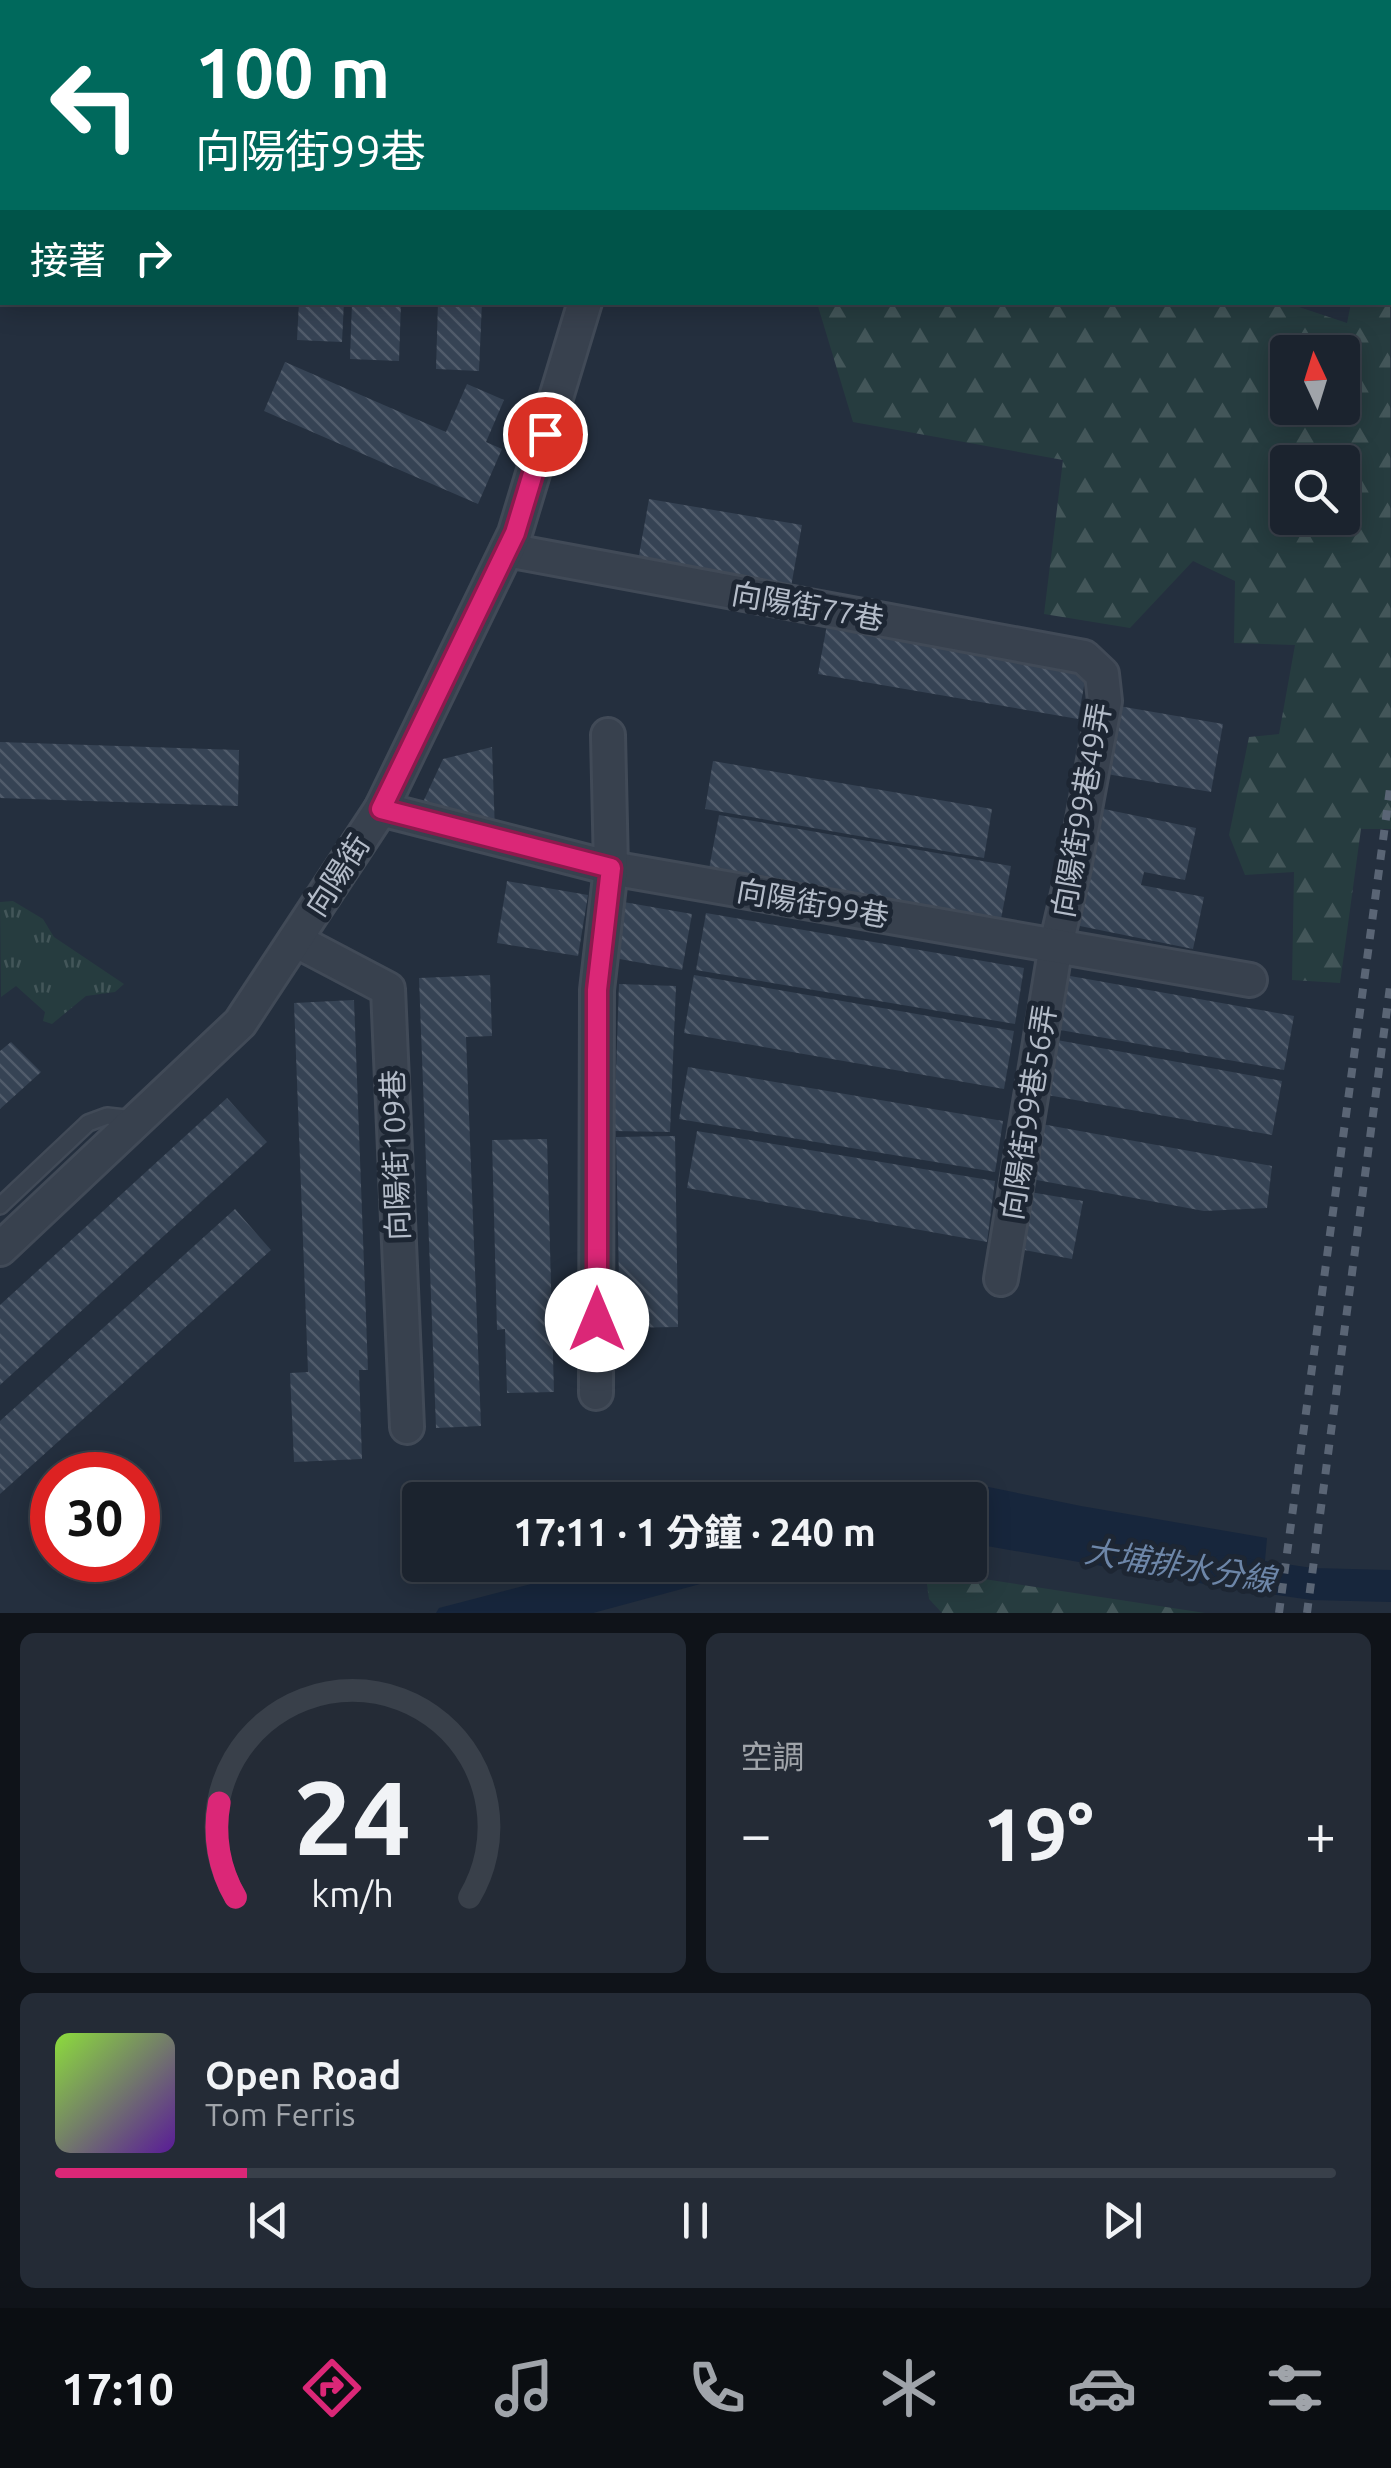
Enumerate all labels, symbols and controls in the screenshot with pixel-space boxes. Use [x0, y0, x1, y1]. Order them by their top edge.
text: 100 m [195, 33, 390, 111]
icon: left [30, 40, 160, 170]
text: 向陽街99巷 [195, 125, 426, 176]
icon: right [126, 230, 181, 285]
text: 接著 [30, 239, 106, 281]
north arrow [1270, 335, 1360, 425]
map controls [1270, 335, 1360, 535]
pin [503, 392, 588, 477]
icon: arrive [518, 407, 573, 462]
button: search [1270, 445, 1360, 535]
street label: 向陽街77巷 [729, 576, 887, 636]
street label: 向陽街99巷49弄 [1045, 700, 1117, 920]
street label: 向陽街 [298, 828, 376, 922]
street label: 向陽街99巷 [734, 873, 892, 933]
street label: 向陽街99巷56弄 [994, 1002, 1062, 1222]
street label: 向陽街109巷 [375, 1069, 415, 1241]
position arrow [545, 1268, 649, 1372]
speed limit sign: 30 [30, 1452, 160, 1582]
text: 17:11 · 1 分鐘 · 240 m [513, 1511, 876, 1553]
water label: 大埔排水分線 [1082, 1532, 1281, 1598]
text: 空調 [741, 1738, 805, 1774]
text: 24 [294, 1758, 411, 1875]
text: 19° [983, 1791, 1094, 1875]
text: − [741, 1803, 772, 1864]
text: + [1305, 1803, 1336, 1864]
text: km/h [311, 1874, 394, 1914]
text: Open Road [205, 2054, 401, 2096]
text: Tom Ferris [205, 2096, 355, 2132]
icon: previous [241, 2193, 296, 2248]
icon: pause [668, 2193, 723, 2248]
icon: next [1095, 2193, 1150, 2248]
icon: directions [297, 2353, 367, 2423]
icon: music [489, 2353, 559, 2423]
icon: phone [682, 2353, 752, 2423]
icon: climate [874, 2353, 944, 2423]
icon: car [1067, 2353, 1137, 2423]
icon: filters [1260, 2353, 1330, 2423]
text: 17:10 [61, 2363, 174, 2414]

